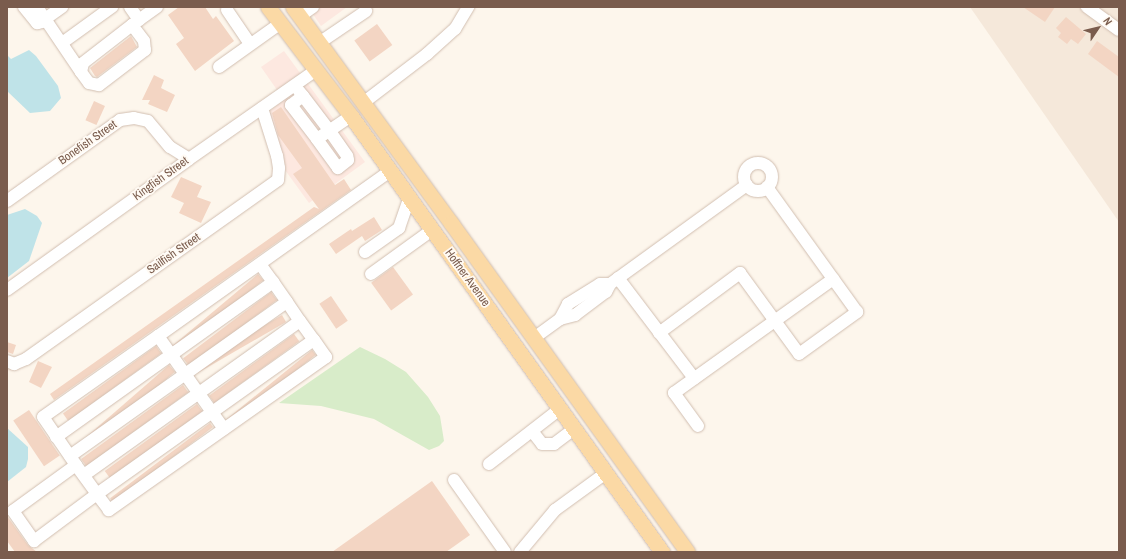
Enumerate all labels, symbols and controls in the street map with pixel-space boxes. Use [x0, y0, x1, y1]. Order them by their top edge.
north arrow [1078, 8, 1118, 48]
text: N [1100, 14, 1115, 28]
street label: Bonefish Street [56, 118, 120, 168]
street label: Kingfish Street [130, 154, 192, 204]
street label: Sailfish Street [145, 230, 203, 278]
street label: Hoffner Avenue [441, 246, 493, 310]

